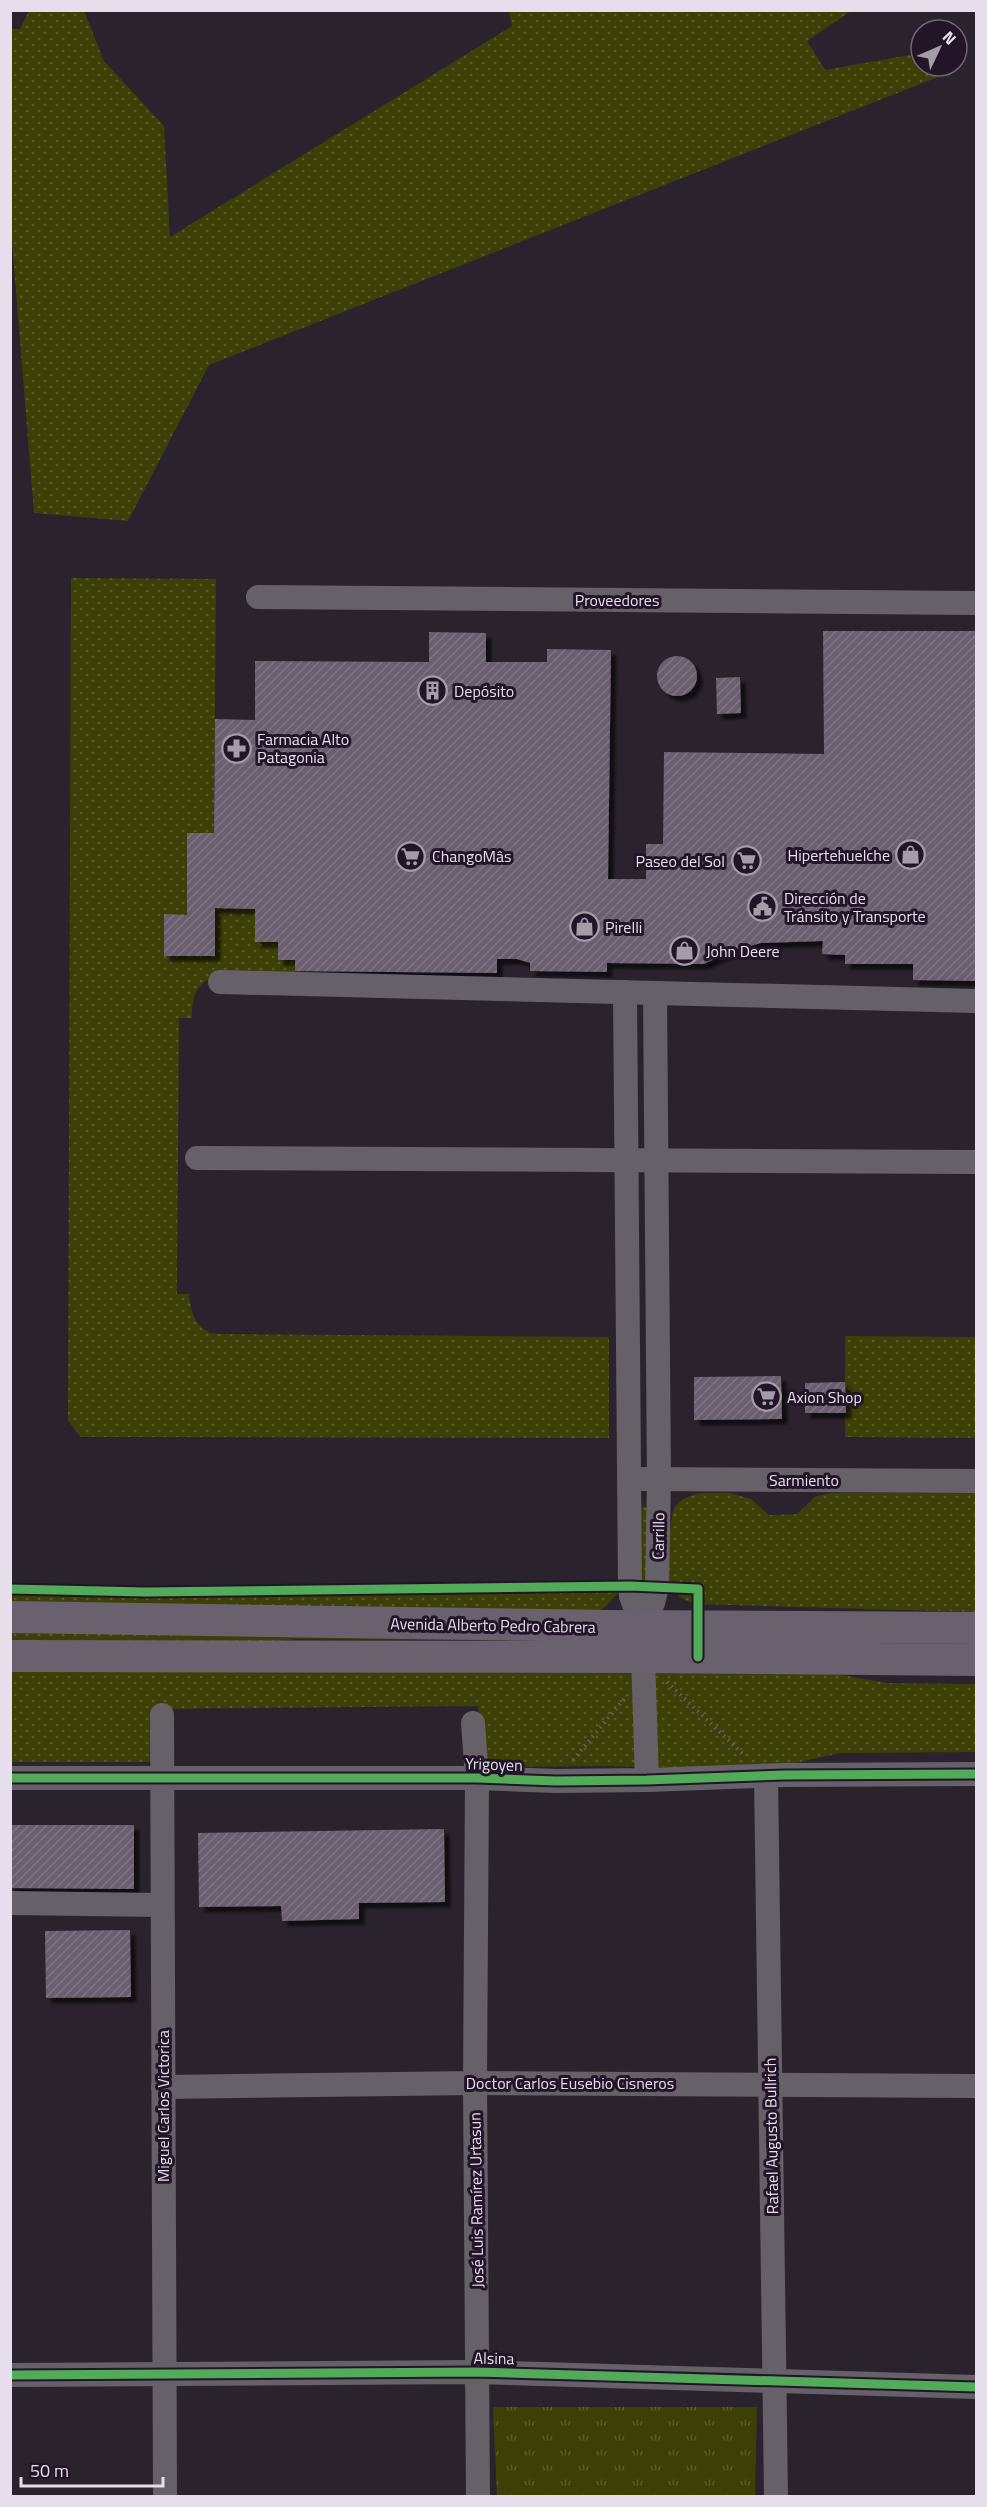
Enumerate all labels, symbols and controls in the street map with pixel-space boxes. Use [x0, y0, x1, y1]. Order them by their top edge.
north arrow [909, 18, 969, 78]
text: N [937, 25, 962, 50]
street label: Proveedores [575, 588, 659, 612]
building icon: Depósito [417, 675, 449, 707]
place label: Depósito [454, 679, 514, 703]
place label: Farmacia Alto Patagonia [257, 727, 349, 769]
pharmacy icon: Farmacia Alto Patagonia [220, 732, 252, 764]
shop icon: Hipertehuelche [895, 839, 927, 871]
supermarket icon: ChangoMâs [395, 840, 427, 872]
place label: Hipertehuelche [787, 843, 890, 867]
place label: ChangoMâs [432, 844, 511, 868]
supermarket icon: Paseo del Sol [730, 845, 762, 877]
place label: Paseo del Sol [636, 849, 725, 873]
place label: Dirección de Tránsito y Transporte [784, 886, 926, 928]
public building icon: Dirección de Tránsito y Transporte [747, 891, 779, 923]
shop icon: Pirelli [568, 911, 600, 943]
place label: Pirelli [605, 915, 642, 939]
shop icon: John Deere [669, 935, 701, 967]
place label: John Deere [706, 939, 780, 963]
supermarket icon: Axion Shop [750, 1381, 782, 1413]
place label: Axion Shop [787, 1385, 862, 1409]
street label: Sarmiento [769, 1468, 839, 1492]
street label: Carrillo [646, 1512, 670, 1560]
street label: Avenida Alberto Pedro Cabrera [390, 1611, 596, 1639]
street label: Yrigoyen [465, 1751, 523, 1777]
street label: Miguel Carlos Victorica [151, 2030, 175, 2182]
street label: Rafael Augusto Bullrich [758, 2057, 784, 2215]
street label: Doctor Carlos Eusebio Cisneros [466, 2071, 674, 2095]
street label: José Luis Ramírez Urtasun [462, 2112, 490, 2288]
street label: Alsina [473, 2346, 515, 2370]
scale bar [21, 2450, 164, 2488]
text: 50 m [30, 2457, 69, 2484]

